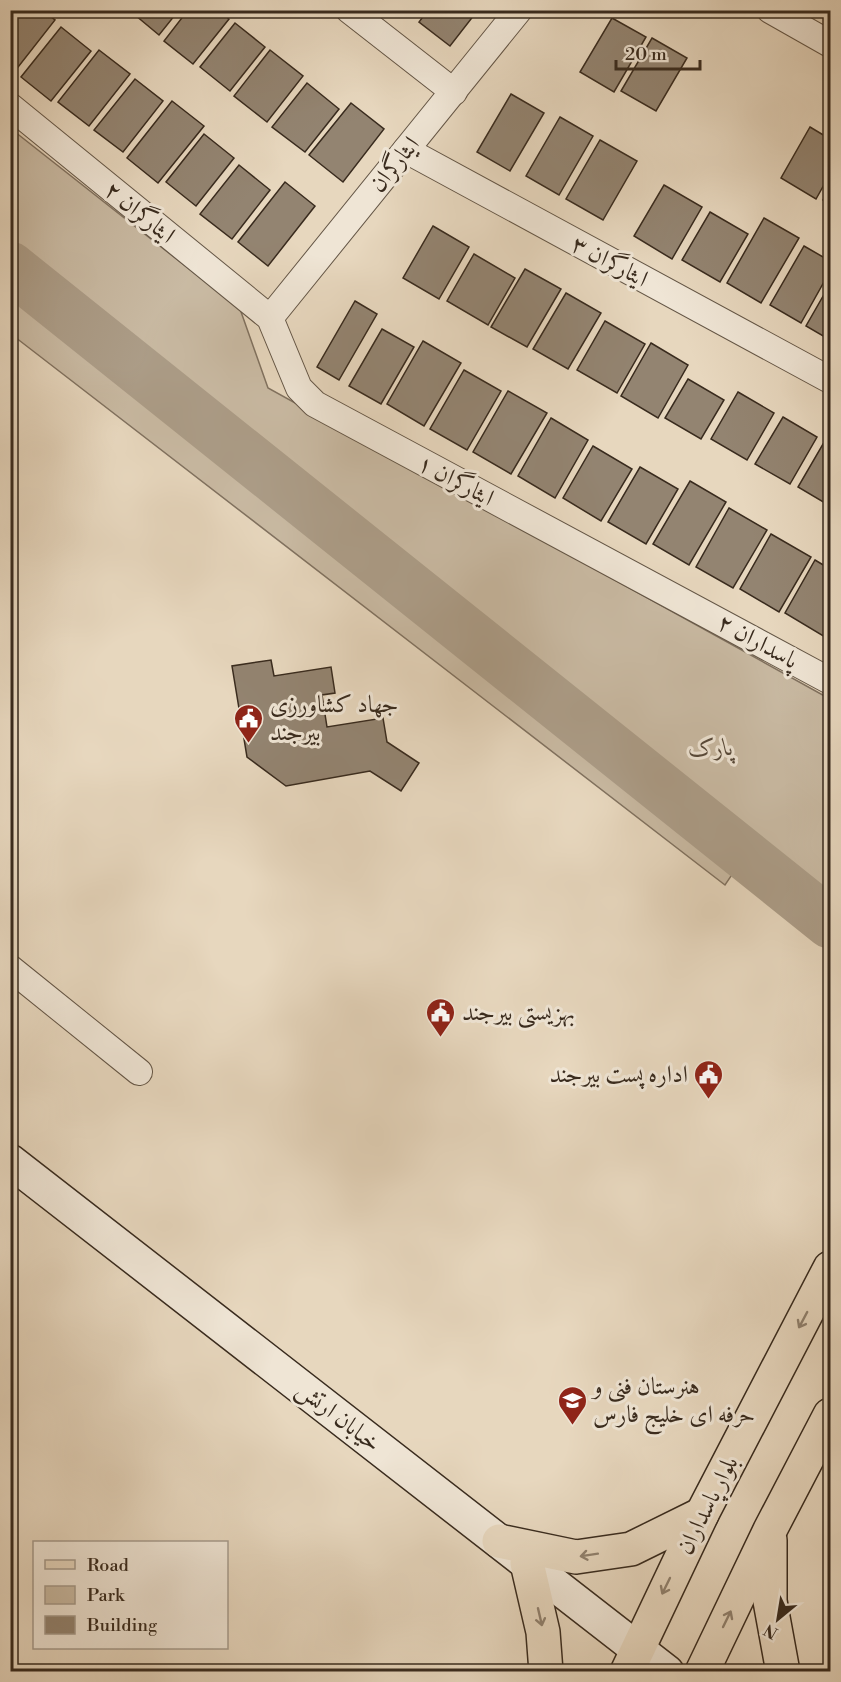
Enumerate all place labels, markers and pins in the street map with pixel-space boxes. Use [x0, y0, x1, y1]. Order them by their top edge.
place label: جهاد کشاورزی بیرجند [270, 690, 398, 748]
public building icon: جهاد کشاورزی بیرجند [233, 702, 265, 744]
public building icon: بهزیستی بیرجند [425, 996, 457, 1038]
place label: بهزیستی بیرجند [462, 998, 575, 1029]
public building icon: اداره پست بیرجند [693, 1058, 725, 1100]
place label: اداره پست بیرجند [550, 1060, 688, 1090]
place label: هنرستان فنی و حرفه ای خلیج فارس [590, 1372, 755, 1435]
school or university icon: هنرستان فنی و حرفه ای خلیج فارس [556, 1384, 588, 1426]

